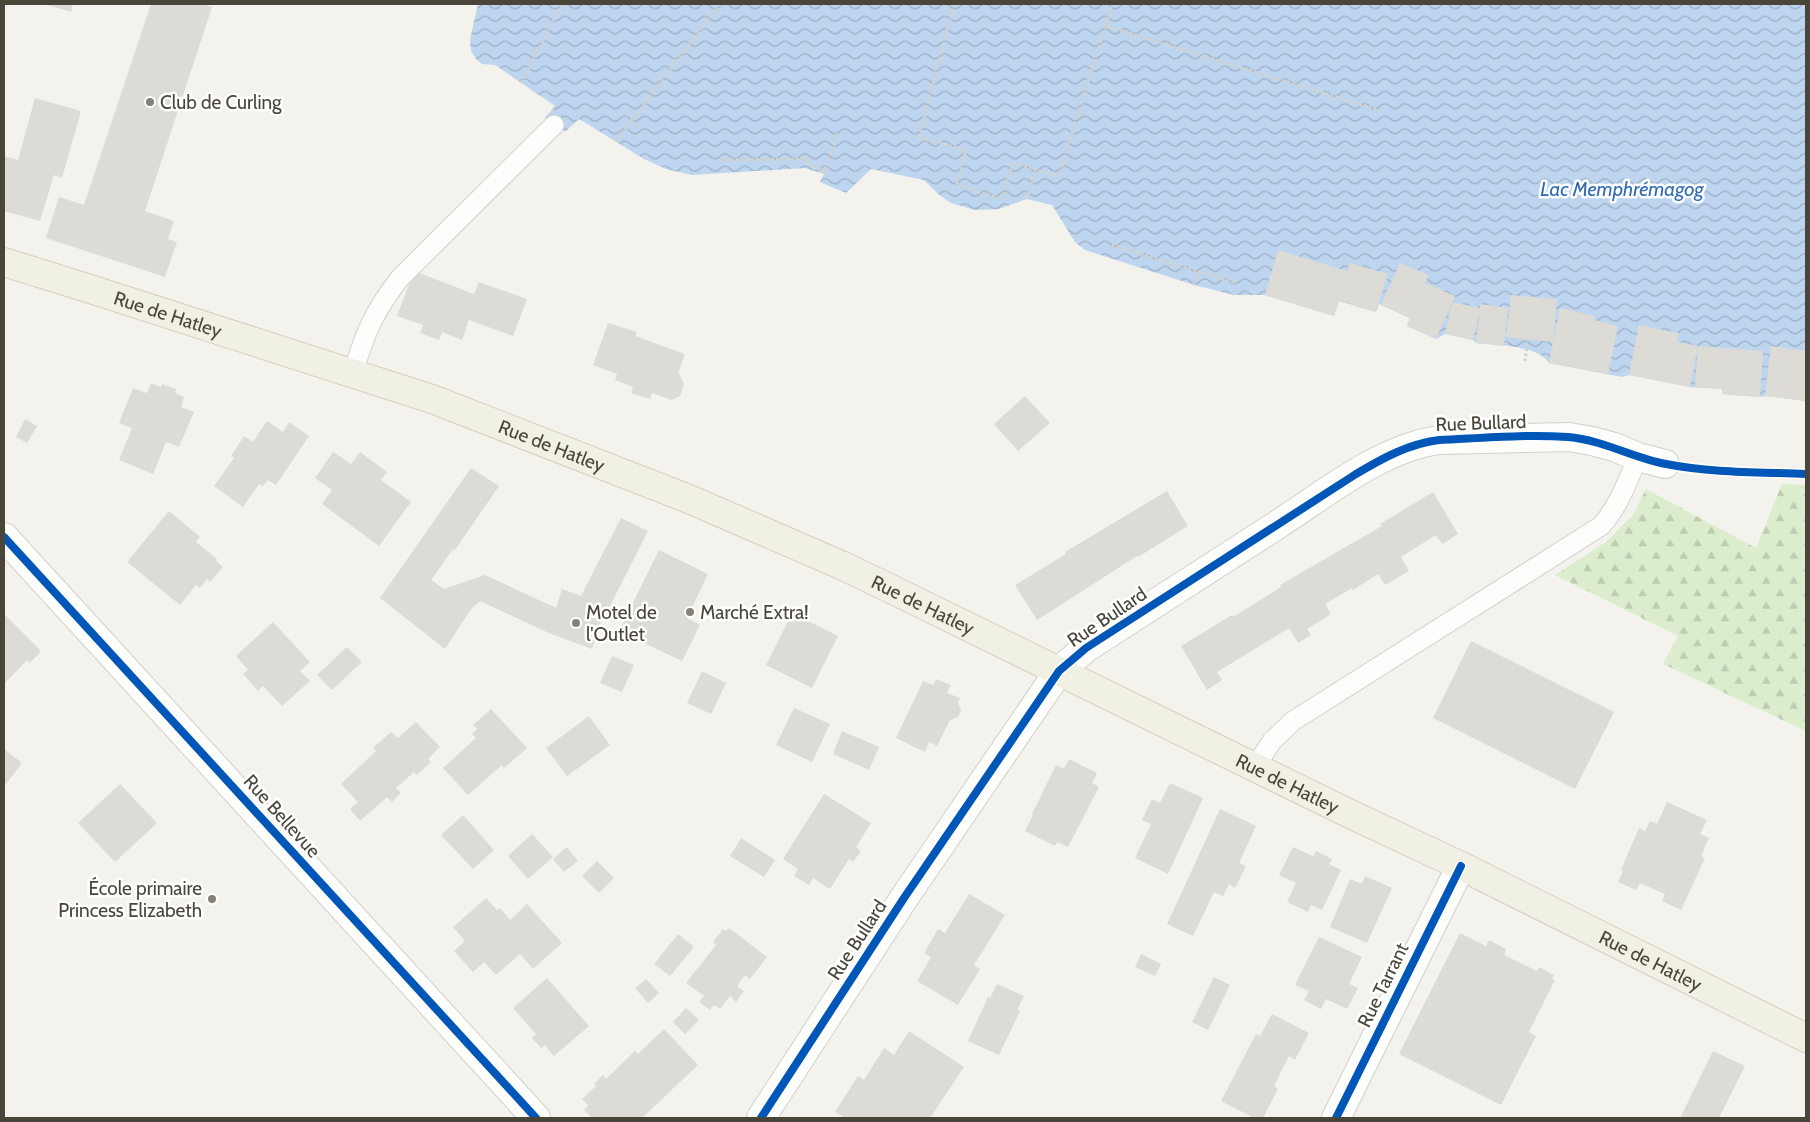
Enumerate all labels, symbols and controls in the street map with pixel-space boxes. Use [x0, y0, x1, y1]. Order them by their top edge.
place label: Club de Curling [160, 91, 282, 114]
marker: Club de Curling [144, 96, 156, 108]
water label: Lac Memphrémagog [1540, 177, 1705, 201]
street label: Rue de Hatley [111, 286, 225, 342]
street label: Rue Bullard [1435, 410, 1527, 436]
street label: Rue de Hatley [495, 415, 609, 477]
street label: Rue de Hatley [868, 570, 979, 640]
street label: Rue Bullard [1063, 582, 1151, 652]
place label: Motel de l'Outlet [586, 601, 657, 646]
place label: Marché Extra! [700, 601, 809, 624]
marker: Marché Extra! [684, 606, 696, 618]
marker: Motel de l'Outlet [570, 617, 582, 629]
street label: Rue de Hatley [1232, 748, 1343, 819]
street label: Rue Bellevue [239, 770, 325, 862]
place label: École primaire Princess Elizabeth [58, 876, 202, 922]
marker: École primaire Princess Elizabeth [206, 893, 218, 905]
street label: Rue Bullard [823, 896, 891, 984]
street label: Rue de Hatley [1595, 925, 1706, 996]
street label: Rue Tarrant [1353, 938, 1414, 1031]

